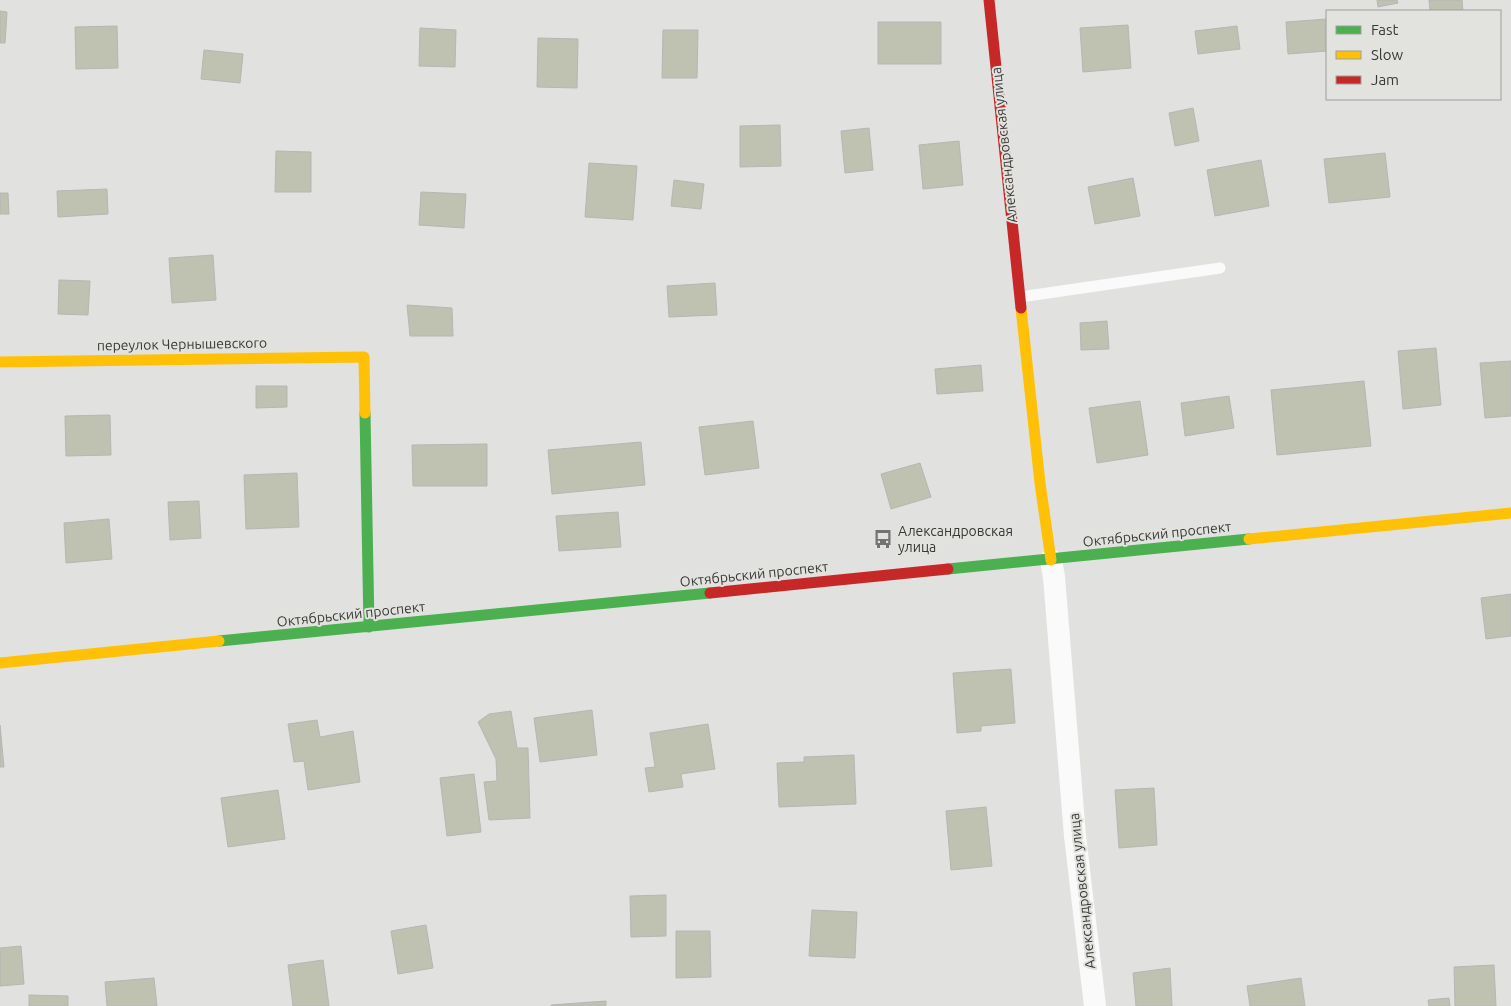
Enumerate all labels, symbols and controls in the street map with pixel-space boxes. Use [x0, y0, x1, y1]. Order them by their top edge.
legend [1326, 10, 1501, 100]
text: Fast [1371, 21, 1399, 38]
text: Slow [1371, 46, 1404, 63]
street label: Александровская улица [988, 66, 1020, 224]
text: Jam [1371, 71, 1399, 88]
street label: переулок Чернышевского [97, 335, 267, 353]
street label: Октябрьский проспект [1082, 518, 1232, 550]
place label: Александровская улица [898, 523, 1013, 555]
bus stop icon: Александровская улица [872, 528, 894, 550]
street label: Октябрьский проспект [679, 558, 829, 590]
street label: Октябрьский проспект [276, 598, 426, 630]
street label: Александровская улица [1066, 812, 1098, 970]

